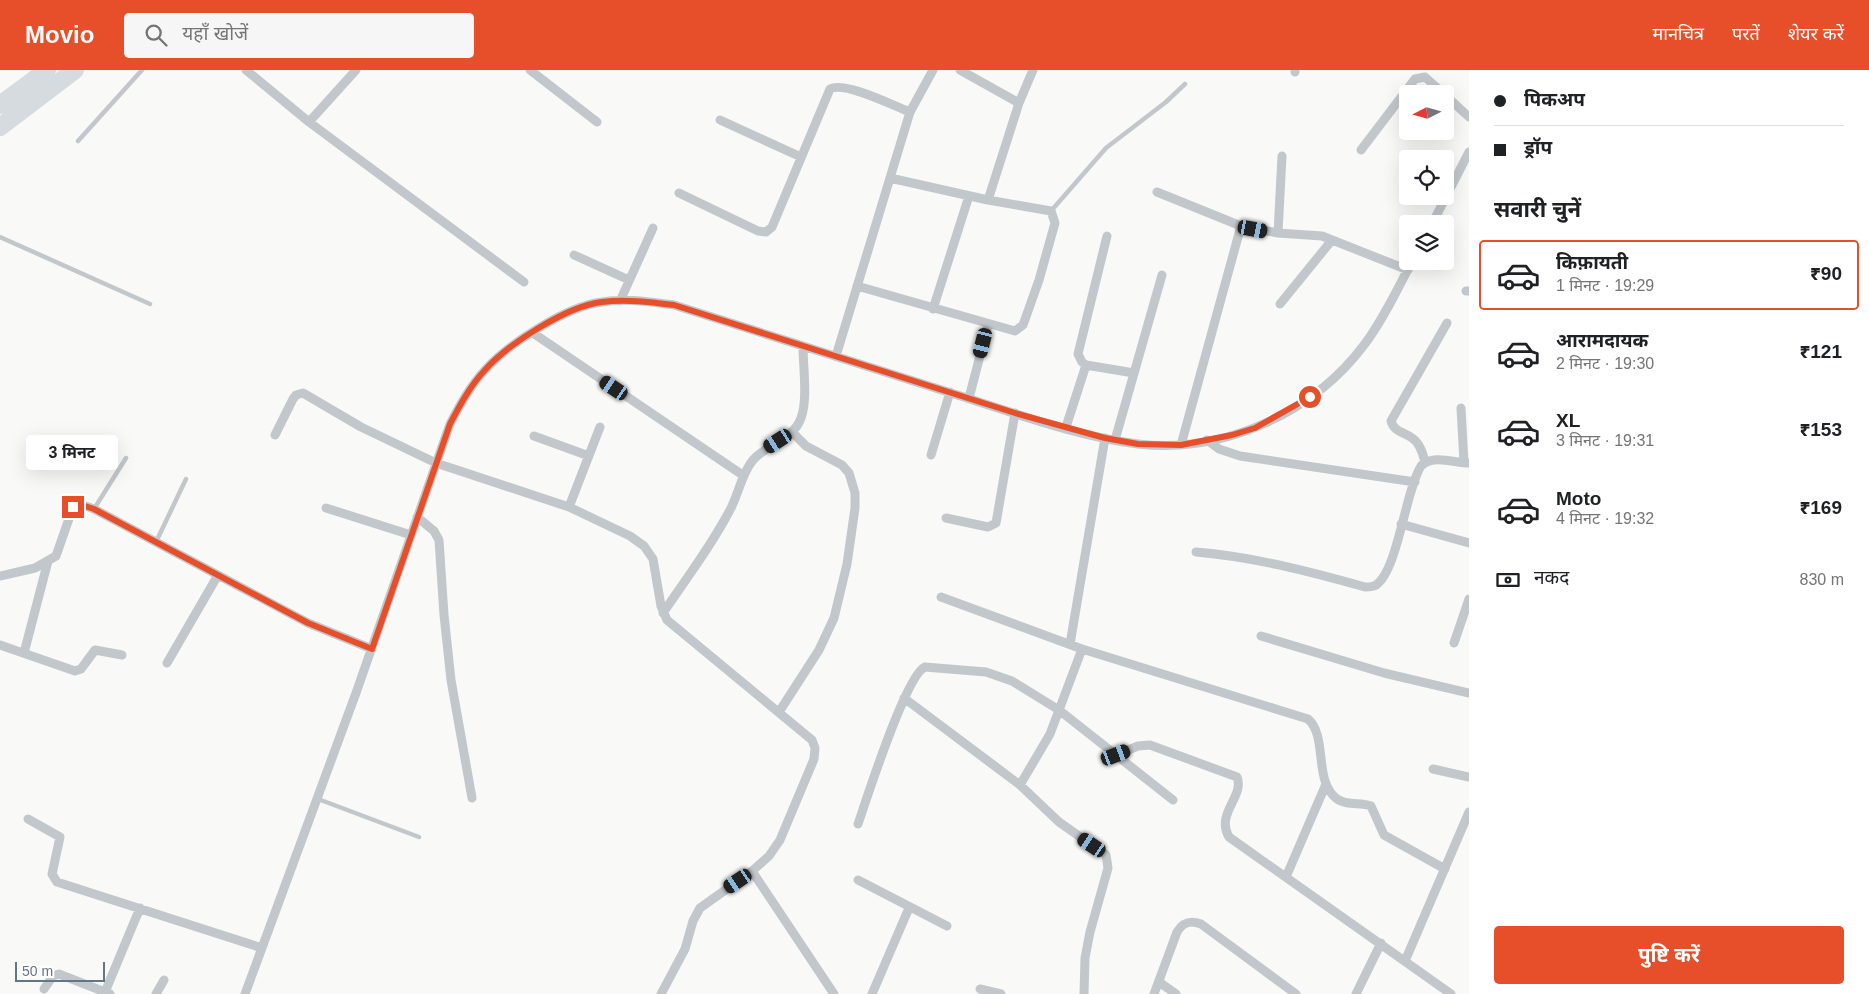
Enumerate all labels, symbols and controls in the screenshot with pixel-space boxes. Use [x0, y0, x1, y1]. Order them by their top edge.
search box [124, 13, 474, 58]
text: Movio [25, 21, 94, 48]
icon: search [142, 21, 170, 49]
text: यहाँ खोजें [182, 23, 248, 44]
text: मानचित्र [1652, 24, 1704, 44]
text: परतें [1732, 24, 1760, 44]
text: शेयर करें [1788, 24, 1844, 44]
north arrow [1399, 85, 1454, 140]
map controls [1399, 85, 1454, 270]
text: पिकअप [1524, 89, 1585, 110]
text: ड्रॉप [1524, 137, 1552, 158]
button: locate [1399, 150, 1454, 205]
text: सवारी चुनें [1494, 197, 1581, 222]
button: layers [1399, 215, 1454, 270]
car [1236, 219, 1269, 239]
text: किफ़ायती [1556, 252, 1628, 273]
icon: car [1496, 253, 1541, 298]
text: ₹90 [1810, 263, 1842, 284]
text: 1 मिनट · 19:29 [1556, 277, 1654, 294]
car [972, 327, 993, 359]
text: आरामदायक [1556, 330, 1648, 351]
icon: car [1496, 331, 1541, 376]
text: ₹121 [1799, 341, 1842, 362]
text: 2 मिनट · 19:30 [1556, 355, 1654, 372]
car [597, 373, 630, 403]
route start [1299, 386, 1321, 408]
icon: car [1496, 409, 1541, 454]
text: XL [1556, 410, 1580, 431]
text: ₹153 [1799, 419, 1842, 440]
car [761, 427, 794, 455]
text: 3 मिनट · 19:31 [1556, 432, 1654, 449]
callout: 3 मिनट [27, 434, 119, 470]
text: 3 मिनट [49, 444, 95, 461]
icon: car [1496, 487, 1541, 532]
text: Moto [1556, 488, 1601, 509]
route end [62, 496, 84, 518]
text: ₹169 [1799, 497, 1842, 518]
text: 4 मिनट · 19:32 [1556, 510, 1654, 527]
icon: cash [1494, 566, 1522, 594]
text: नकद [1534, 567, 1569, 588]
text: 830 m [1800, 571, 1844, 588]
car [1099, 743, 1132, 767]
car [1075, 830, 1108, 860]
car [721, 866, 754, 896]
button: पुष्टि करें [1494, 926, 1844, 984]
scale bar [15, 959, 105, 982]
text: 50 m [22, 963, 53, 979]

